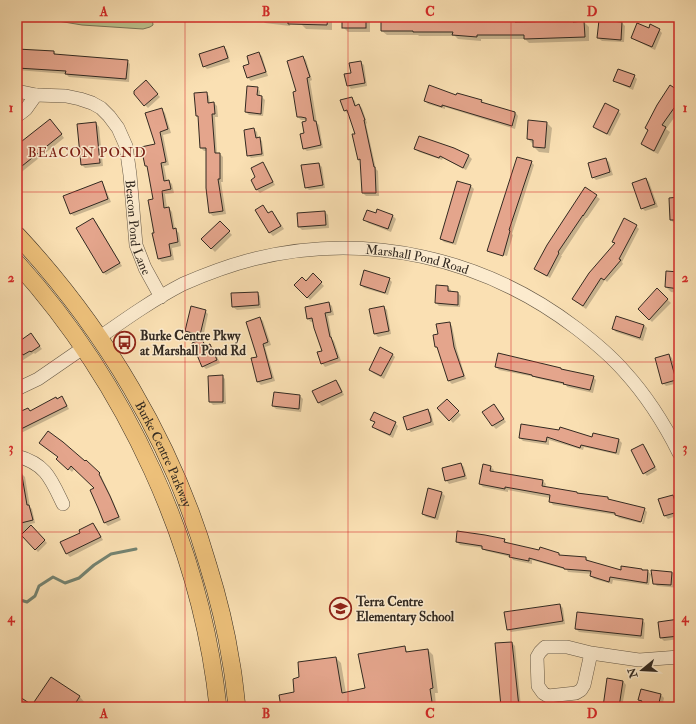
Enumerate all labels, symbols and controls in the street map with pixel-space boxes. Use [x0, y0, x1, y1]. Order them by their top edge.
text: A [99, 4, 109, 20]
text: B [262, 4, 270, 20]
text: C [425, 4, 435, 20]
text: D [587, 4, 598, 20]
text: 1 [9, 100, 14, 116]
text: 1 [683, 100, 688, 116]
district label: BEACON POND [27, 144, 147, 161]
street label: Beacon Pond Lane [121, 179, 154, 278]
street label: Marshall Pond Road [365, 242, 471, 278]
text: 2 [8, 270, 15, 286]
text: 2 [682, 270, 689, 286]
place label: Burke Centre Pkwy at Marshall Pond Rd [140, 328, 246, 359]
bus stop icon: Burke Centre Pkwy at Marshall Pond Rd [111, 329, 137, 355]
street label: Burke Centre Parkway [131, 398, 195, 510]
text: 3 [9, 440, 14, 456]
text: 3 [683, 440, 688, 456]
place label: Terra Centre Elementary School [355, 594, 455, 626]
school or university icon: Terra Centre Elementary School [327, 595, 353, 621]
text: 4 [6, 610, 15, 626]
text: 4 [680, 610, 689, 626]
north arrow [622, 650, 662, 690]
text: N [625, 665, 641, 681]
text: A [99, 706, 109, 722]
text: B [262, 706, 270, 722]
text: C [425, 706, 435, 722]
text: D [587, 706, 598, 722]

